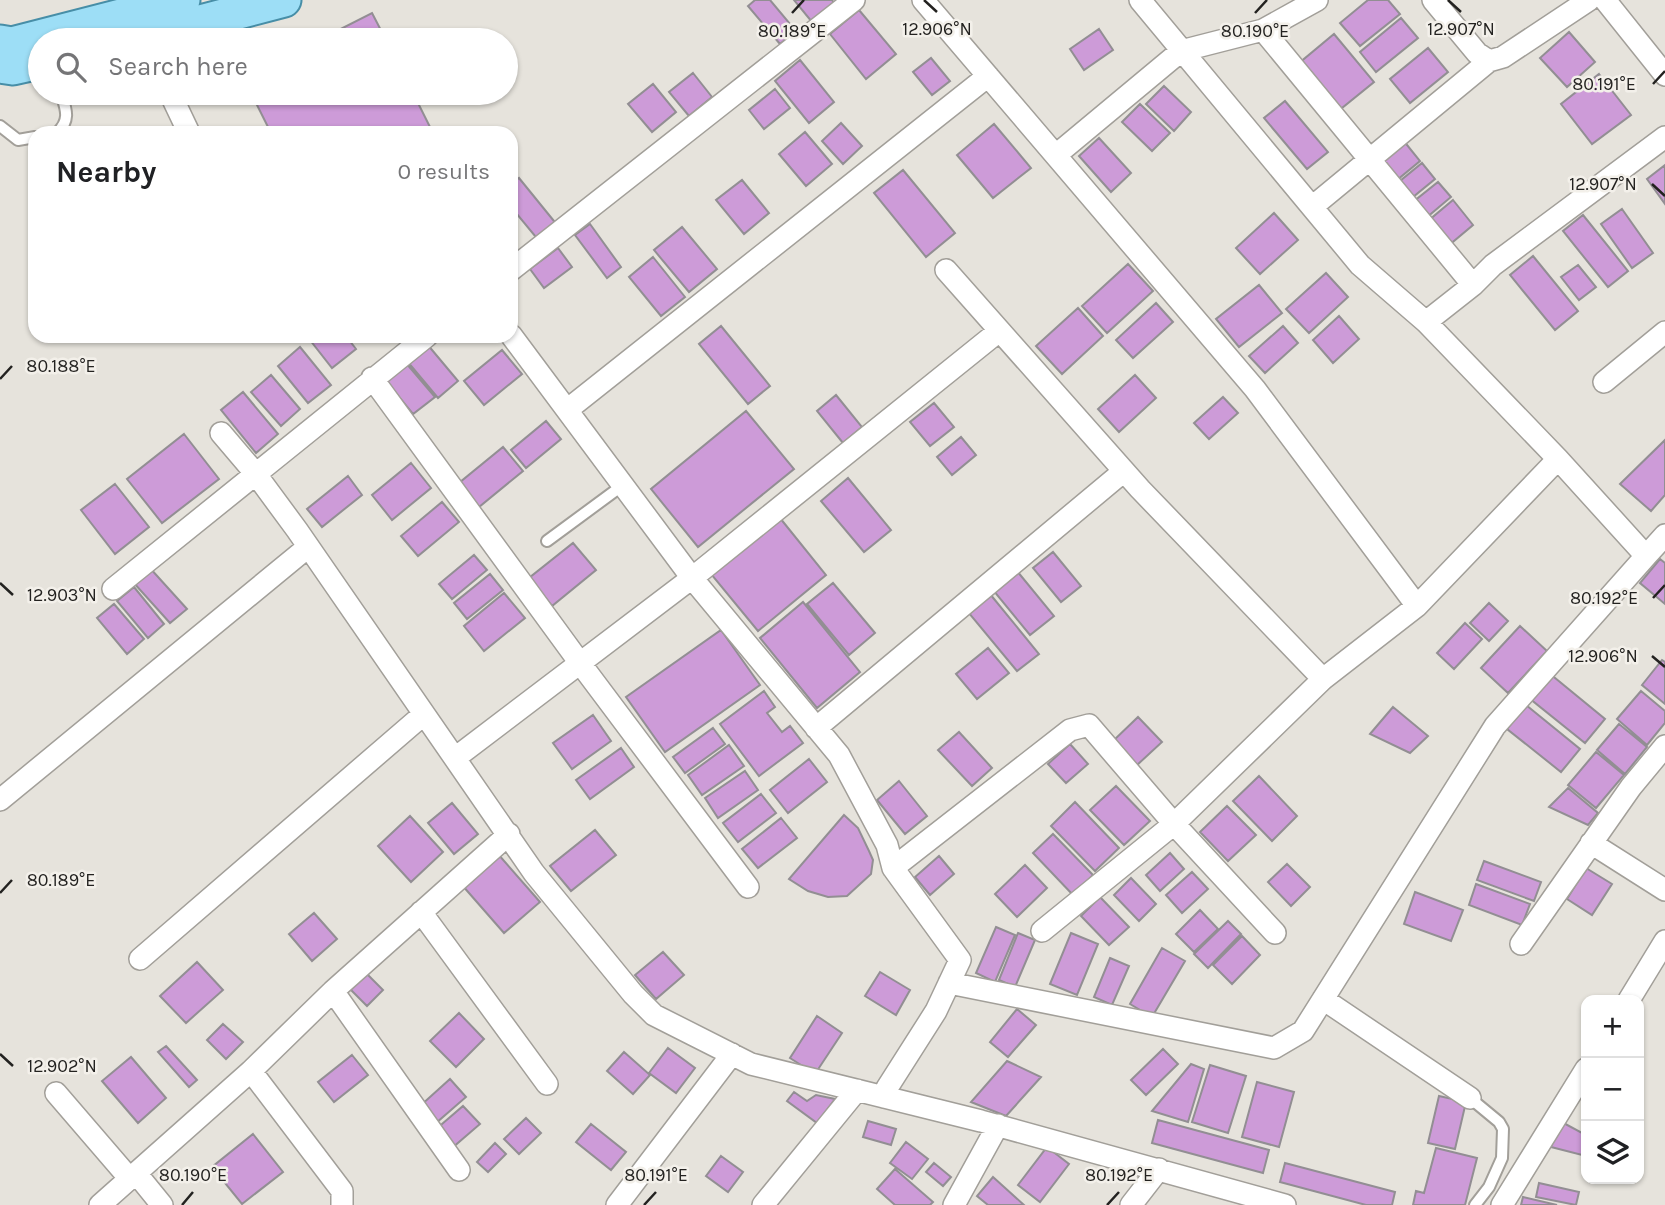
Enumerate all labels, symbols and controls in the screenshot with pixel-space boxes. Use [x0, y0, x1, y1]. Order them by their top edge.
text: 12.906°N [902, 18, 972, 40]
text: 12.907°N [1427, 18, 1495, 40]
text: 80.189°E [758, 20, 826, 42]
text: 80.190°E [1221, 20, 1289, 42]
search box [28, 28, 518, 105]
icon: search [52, 48, 90, 86]
text: Search here [108, 51, 248, 82]
text: 80.191°E [1572, 73, 1636, 95]
text: Nearby [56, 154, 156, 190]
text: 0 results [398, 158, 490, 185]
text: 12.907°N [1569, 173, 1637, 195]
text: 80.188°E [26, 355, 96, 377]
text: 12.903°N [27, 584, 97, 606]
text: 80.192°E [1570, 587, 1638, 609]
text: 12.906°N [1568, 645, 1638, 667]
text: 80.189°E [27, 869, 95, 891]
map controls [1581, 995, 1644, 1184]
button: + [1581, 995, 1644, 1058]
text: 12.902°N [27, 1055, 97, 1077]
button: − [1581, 1058, 1644, 1121]
button: layers [1581, 1121, 1644, 1184]
text: 80.190°E [159, 1164, 227, 1186]
text: 80.191°E [624, 1164, 688, 1186]
text: 80.192°E [1085, 1164, 1153, 1186]

